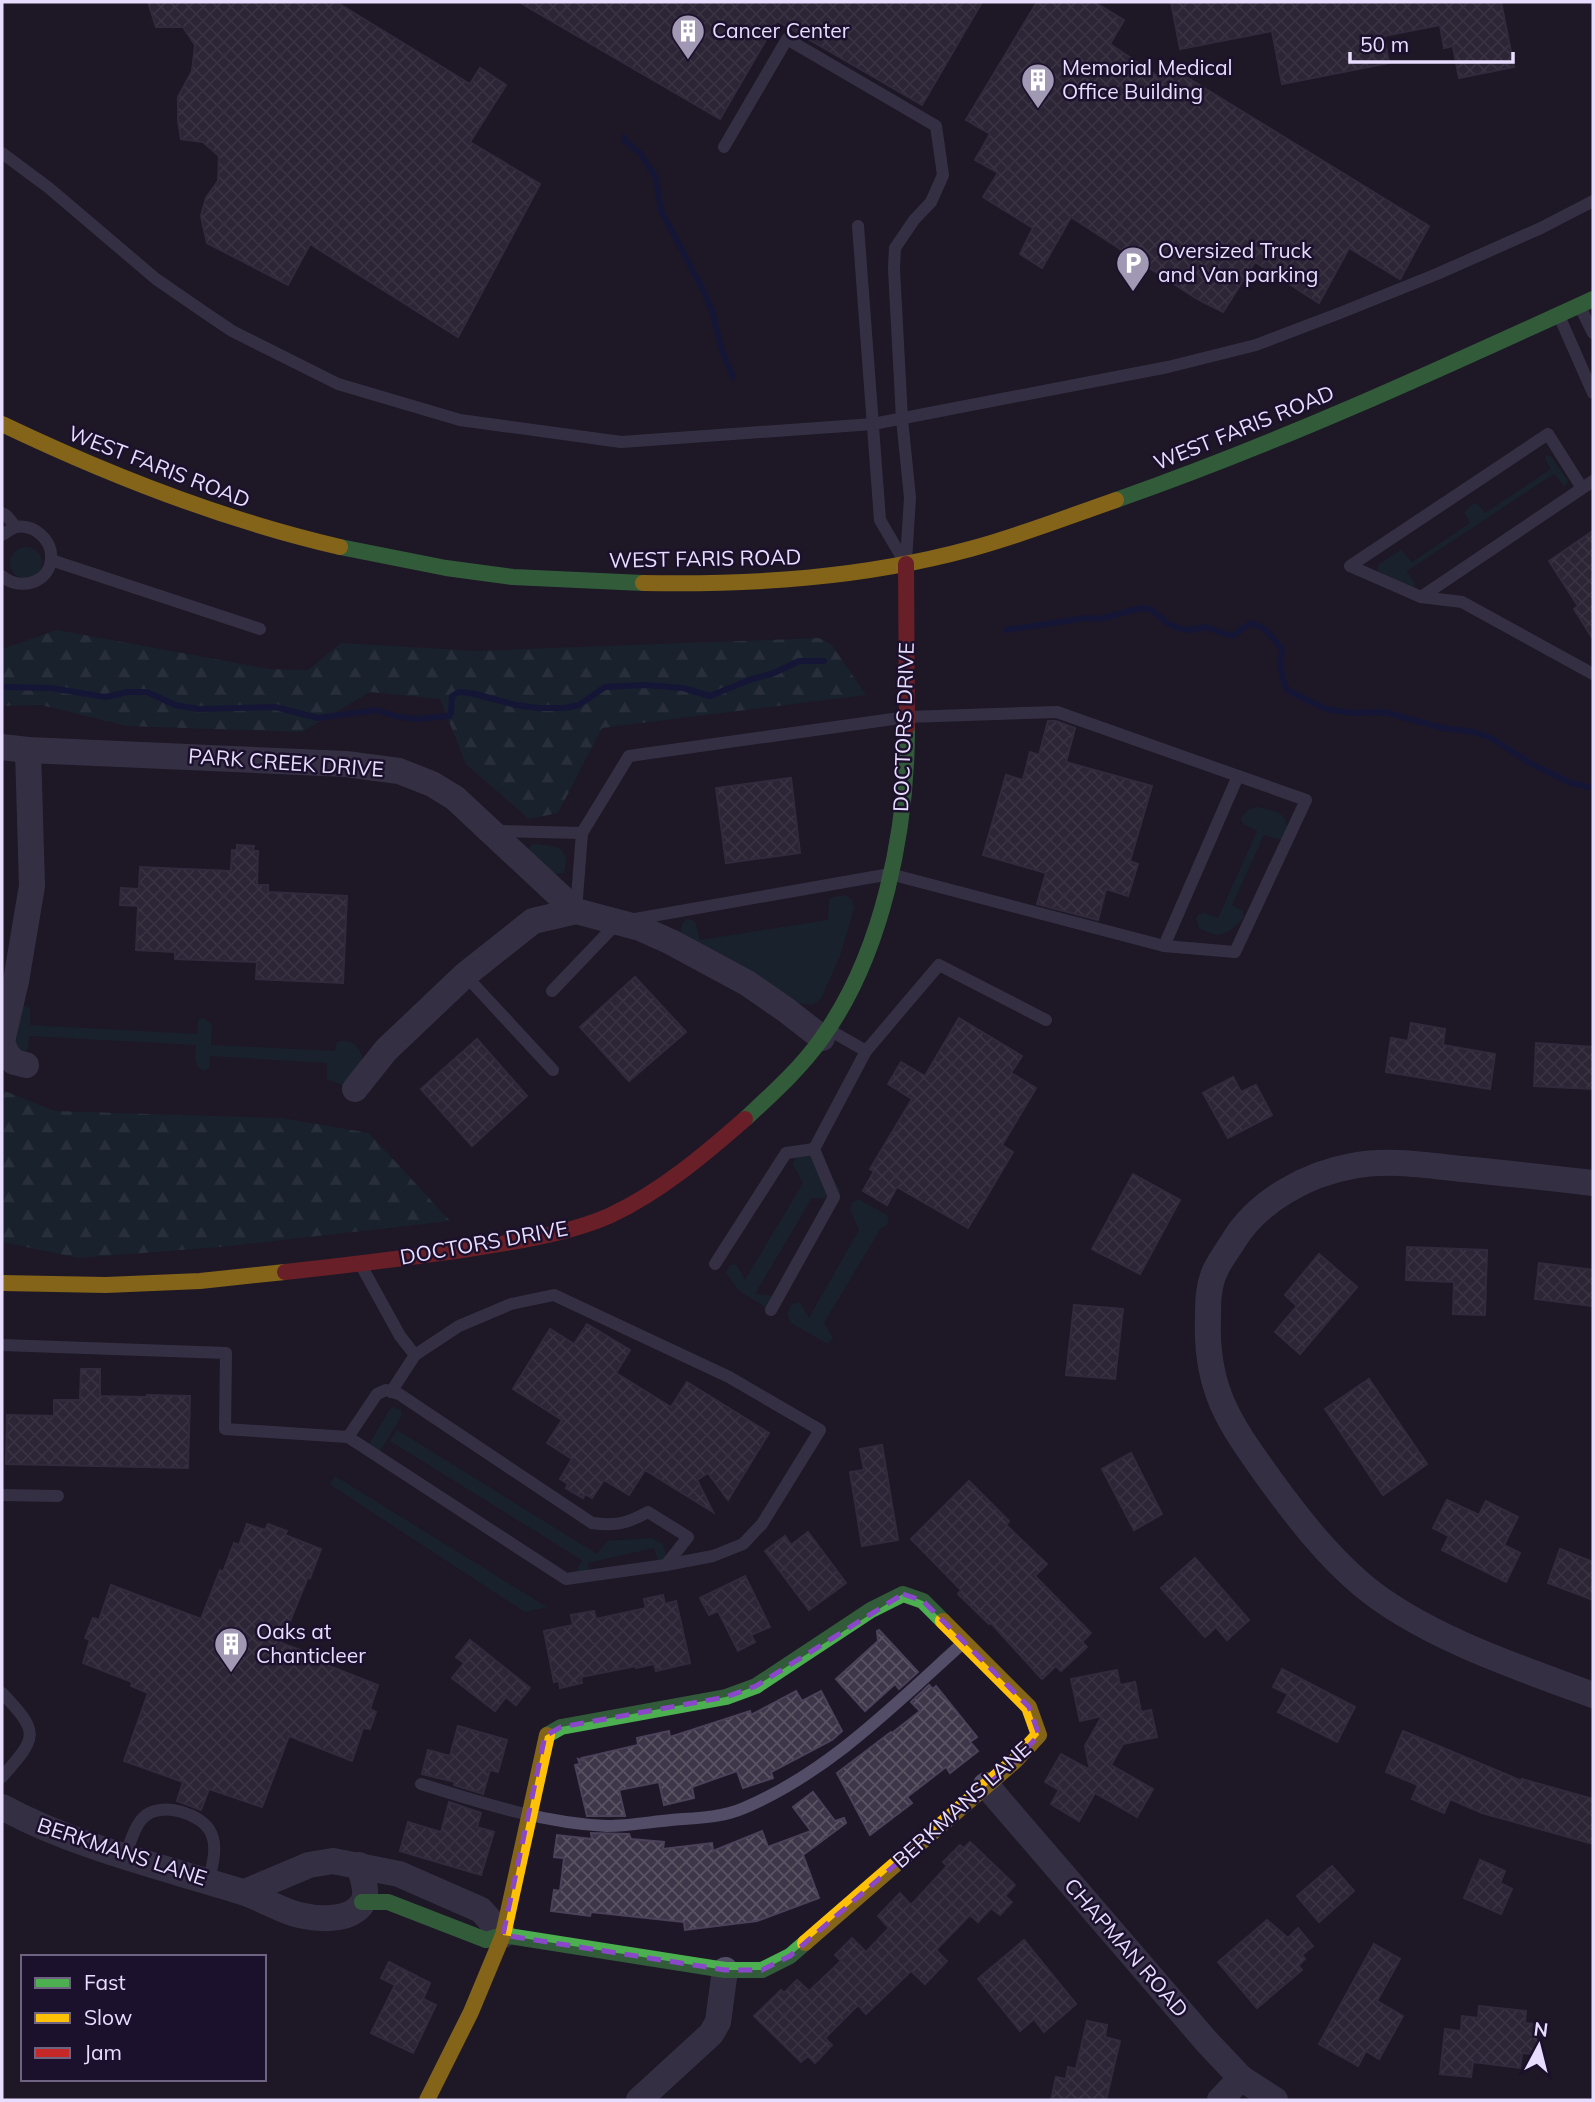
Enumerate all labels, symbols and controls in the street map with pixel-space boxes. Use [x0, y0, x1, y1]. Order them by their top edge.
building icon: Cancer Center [669, 12, 707, 61]
place label: Cancer Center [712, 17, 850, 43]
scale bar [1350, 21, 1513, 65]
text: 50 m [1360, 31, 1409, 57]
place label: Memorial Medical Office Building [1062, 54, 1233, 104]
building icon: Memorial Medical Office Building [1019, 61, 1057, 110]
place label: Oversized Truck and Van parking [1158, 237, 1318, 287]
parking icon: Oversized Truck and Van parking [1114, 244, 1152, 293]
street label: WEST FARIS ROAD [1150, 379, 1338, 475]
street label: WEST FARIS ROAD [65, 419, 254, 513]
street label: WEST FARIS ROAD [609, 543, 801, 573]
street label: DOCTORS DRIVE [887, 642, 919, 812]
street label: PARK CREEK DRIVE [187, 742, 385, 782]
street label: DOCTORS DRIVE [398, 1214, 570, 1270]
place label: Oaks at Chanticleer [256, 1618, 366, 1668]
building icon: Oaks at Chanticleer [212, 1625, 250, 1674]
street label: BERKMANS LANE [887, 1735, 1036, 1873]
street label: BERKMANS LANE [34, 1811, 210, 1891]
street label: CHAPMAN ROAD [1059, 1873, 1194, 2022]
legend [21, 1955, 266, 2081]
text: Fast [84, 1969, 126, 1995]
text: Slow [84, 2004, 132, 2030]
north arrow [1504, 2011, 1574, 2081]
text: N [1532, 2016, 1550, 2042]
text: Jam [84, 2039, 122, 2065]

